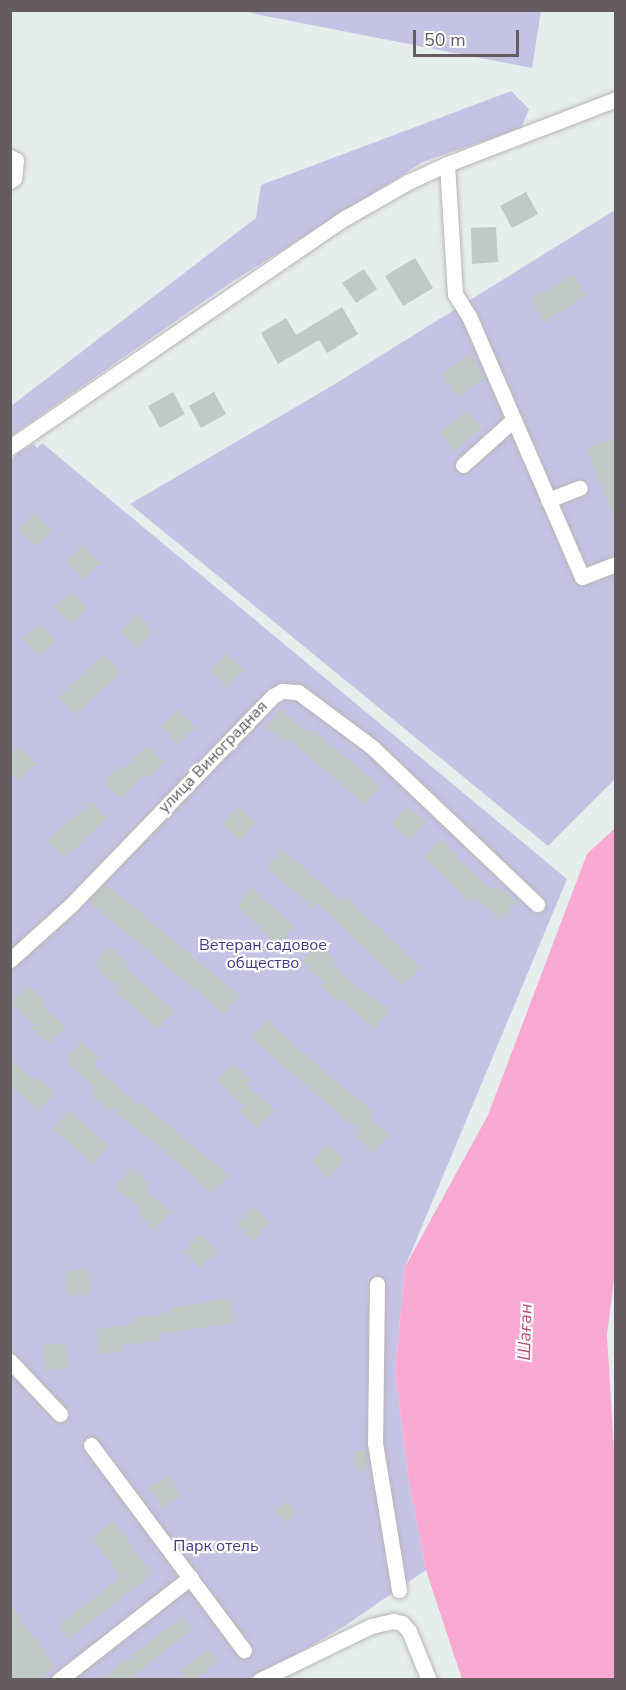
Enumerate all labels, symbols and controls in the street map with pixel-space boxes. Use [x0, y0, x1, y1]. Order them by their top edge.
scale bar [416, 18, 522, 56]
text: 50 m [424, 28, 466, 52]
street label: улица Виноградная [155, 697, 271, 817]
park label: Ветеран садовое общество [199, 935, 327, 973]
water label: Шаған [513, 1303, 537, 1361]
park label: Парк отель [173, 1536, 259, 1556]

